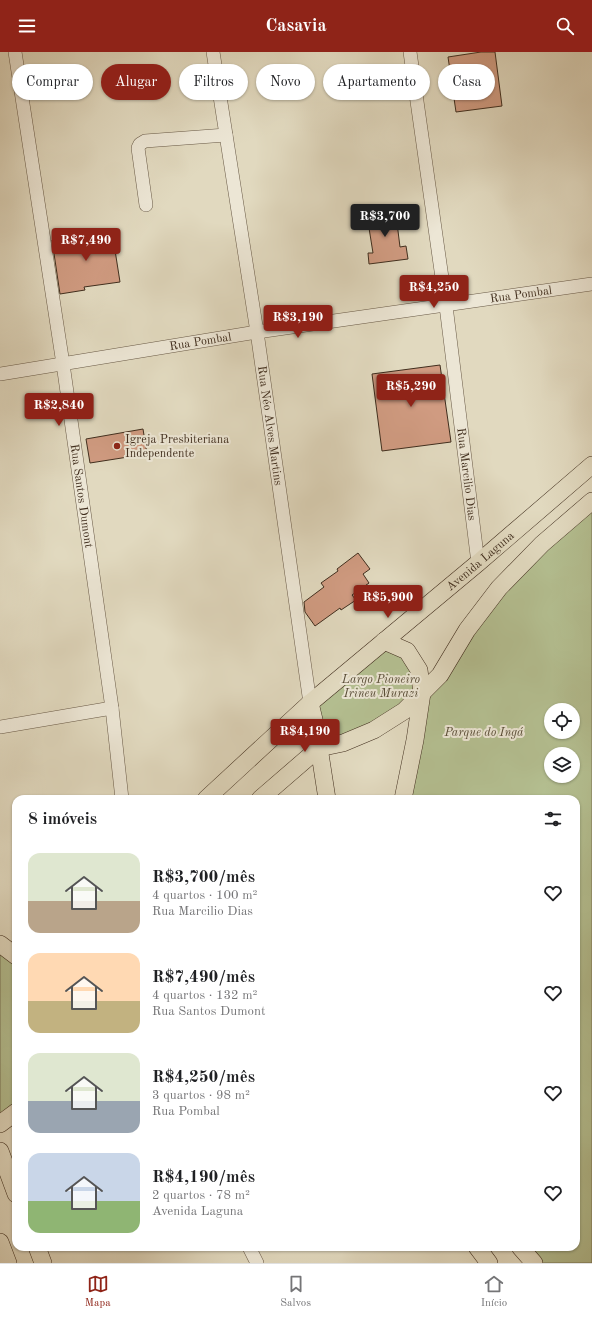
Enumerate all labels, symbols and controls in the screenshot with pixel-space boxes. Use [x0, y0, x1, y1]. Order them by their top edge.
icon: menu [16, 15, 38, 37]
icon: search [554, 15, 576, 37]
text: Casavia [265, 17, 327, 35]
chip: Comprar [12, 64, 93, 100]
chip: Alugar [101, 64, 171, 100]
chip: Filtros [179, 64, 248, 100]
chip: Novo [256, 64, 315, 100]
chip: Apartamento [323, 64, 430, 100]
chip: Casa [438, 64, 495, 100]
pin: R$3,700 [348, 204, 422, 238]
text: R$3,700 [360, 210, 410, 223]
pin: R$7,490 [49, 228, 123, 262]
text: R$7,490 [61, 234, 111, 247]
pin: R$4,250 [397, 275, 471, 309]
text: R$4,250 [409, 281, 459, 294]
street label: Rua Pombal [489, 285, 553, 306]
pin: R$3,190 [261, 305, 335, 339]
text: R$3,190 [273, 311, 323, 324]
street label: Rua Pombal [169, 331, 232, 353]
street label: Rua Néo Alves Martins [255, 365, 284, 486]
pin: R$5,290 [374, 374, 448, 408]
text: R$5,290 [386, 380, 436, 393]
pin: R$2,840 [22, 393, 96, 427]
text: R$2,840 [34, 399, 84, 412]
street label: Rua Marcilio Dias [454, 427, 478, 521]
place label: Igreja Presbiteriana Independente [125, 434, 229, 460]
marker: Igreja Presbiteriana Independente [112, 441, 122, 451]
street label: Rua Santos Dumont [67, 443, 94, 549]
street label: Avenida Laguna [445, 530, 517, 594]
pin: R$5,900 [351, 585, 425, 619]
text: R$5,900 [363, 591, 413, 604]
park label: Largo Pioneiro Irineu Murazi [341, 674, 421, 700]
map controls [544, 703, 580, 783]
button: locate [544, 703, 580, 739]
pin: R$4,190 [268, 719, 342, 753]
text: R$4,190 [280, 725, 330, 738]
park label: Parque do Ingá [444, 727, 524, 739]
button: layers [544, 747, 580, 783]
icon: filters [542, 808, 564, 830]
text: 8 imóveis [28, 811, 97, 828]
icon: home [60, 869, 108, 917]
text: R$3,700/mês [152, 869, 255, 886]
icon: heart [542, 882, 564, 904]
text: 4 quartos · 100 m² [152, 889, 257, 902]
text: Rua Marcilio Dias [152, 905, 253, 918]
icon: home [60, 969, 108, 1017]
text: R$7,490/mês [152, 969, 255, 986]
icon: heart [542, 982, 564, 1004]
text: 4 quartos · 132 m² [152, 989, 257, 1002]
text: Rua Santos Dumont [152, 1005, 266, 1018]
icon: home [60, 1069, 108, 1117]
text: R$4,250/mês [152, 1069, 255, 1086]
icon: heart [542, 1082, 564, 1104]
text: 3 quartos · 98 m² [152, 1089, 250, 1102]
text: Rua Pombal [152, 1105, 220, 1118]
icon: home [60, 1169, 108, 1217]
text: R$4,190/mês [152, 1169, 255, 1186]
icon: heart [542, 1182, 564, 1204]
text: 2 quartos · 78 m² [152, 1189, 250, 1202]
text: Avenida Laguna [152, 1205, 243, 1218]
tab: Mapa [85, 1273, 111, 1311]
tab: Salvos [280, 1273, 311, 1311]
tab: Início [481, 1273, 507, 1311]

